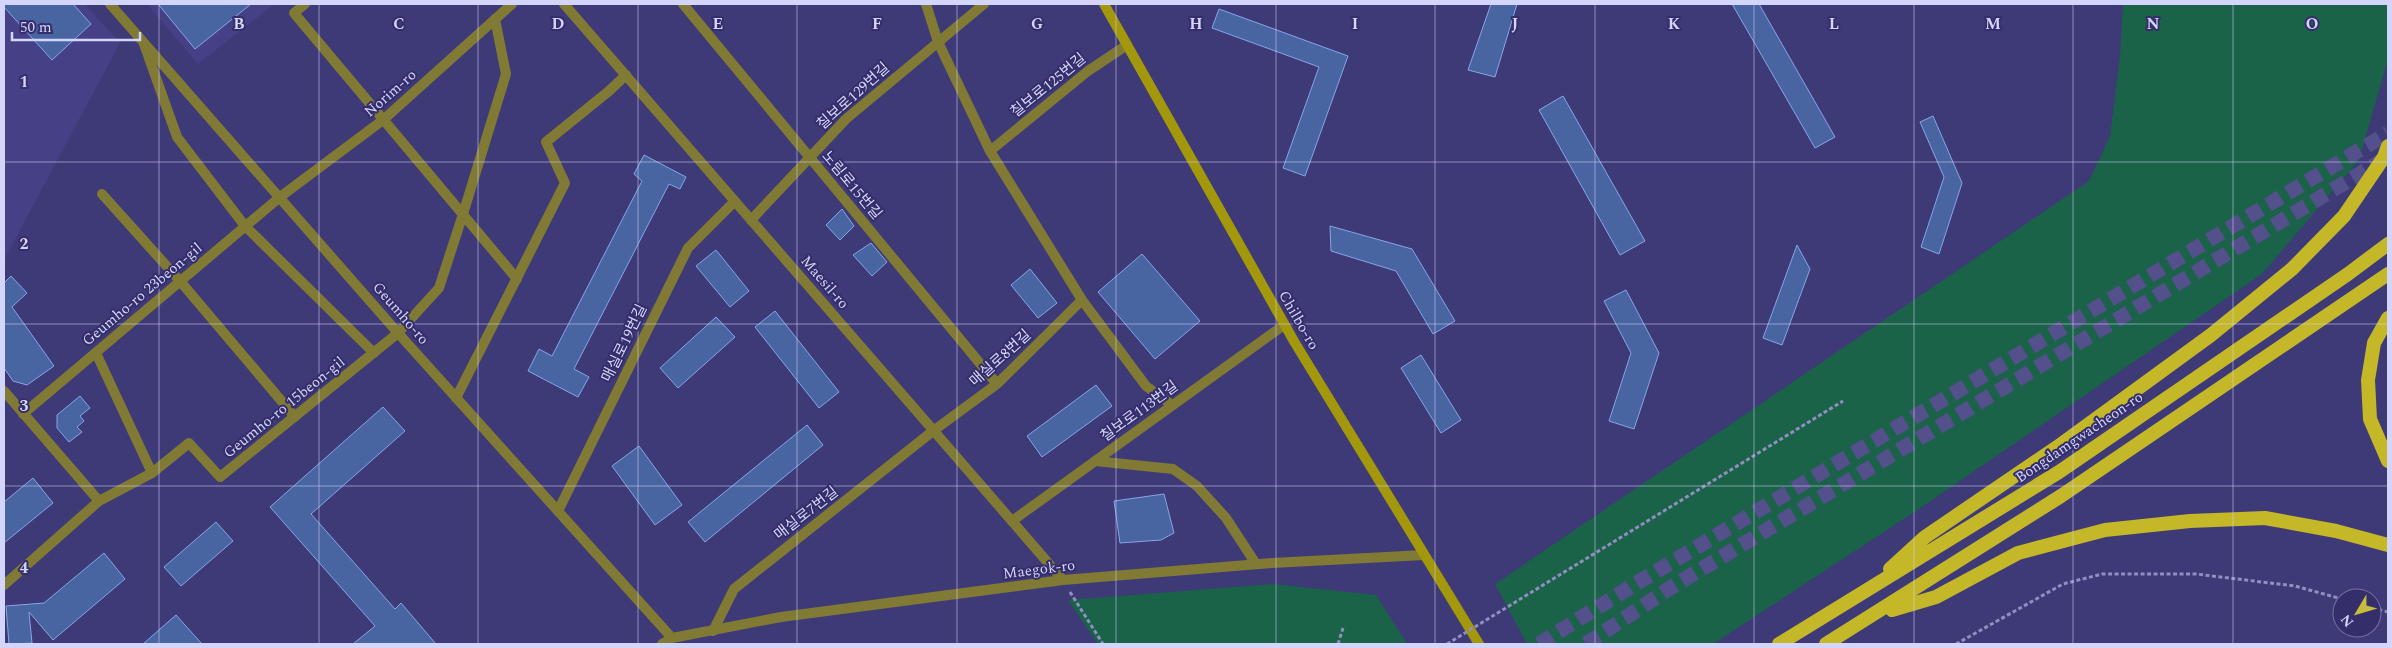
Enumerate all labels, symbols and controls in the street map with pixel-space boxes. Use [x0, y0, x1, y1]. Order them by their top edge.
scale bar [12, 10, 140, 42]
text: B [233, 12, 245, 36]
text: C [393, 12, 405, 36]
text: D [552, 12, 565, 36]
text: E [713, 12, 723, 36]
text: F [872, 12, 882, 36]
text: G [1031, 12, 1043, 36]
text: H [1189, 12, 1203, 36]
text: I [1352, 12, 1358, 36]
text: J [1512, 12, 1519, 36]
text: K [1668, 12, 1681, 36]
text: L [1829, 12, 1839, 36]
text: M [1985, 12, 2001, 36]
text: N [2146, 12, 2160, 36]
text: O [2306, 12, 2318, 36]
text: 50 m [20, 16, 52, 39]
street label: 칠보로125번길 [1006, 48, 1091, 123]
street label: 칠보로129번길 [812, 57, 895, 136]
street label: Norim-ro [359, 64, 422, 123]
text: 1 [20, 70, 28, 94]
street label: 노림로15번길 [816, 146, 887, 225]
text: 2 [20, 232, 29, 256]
street label: Geumho-ro 23beon-gil [77, 237, 208, 352]
street label: Maesil-ro [795, 251, 854, 314]
street label: Geumho-ro [367, 277, 434, 350]
street label: Chilbo-ro [1272, 286, 1325, 354]
street label: 매실로19번길 [596, 300, 653, 386]
street label: 매실로8번길 [964, 324, 1036, 393]
street label: Geumho-ro 15beon-gil [218, 351, 350, 464]
street label: 칠보로113번길 [1096, 375, 1183, 448]
street label: Bongdamgwacheon-ro [2011, 386, 2148, 489]
text: 3 [20, 394, 29, 418]
street label: 매실로7번길 [769, 481, 844, 546]
street label: Maegok-ro [1002, 554, 1076, 585]
text: 4 [20, 556, 29, 580]
north arrow [2332, 588, 2382, 638]
text: N [2335, 610, 2359, 632]

